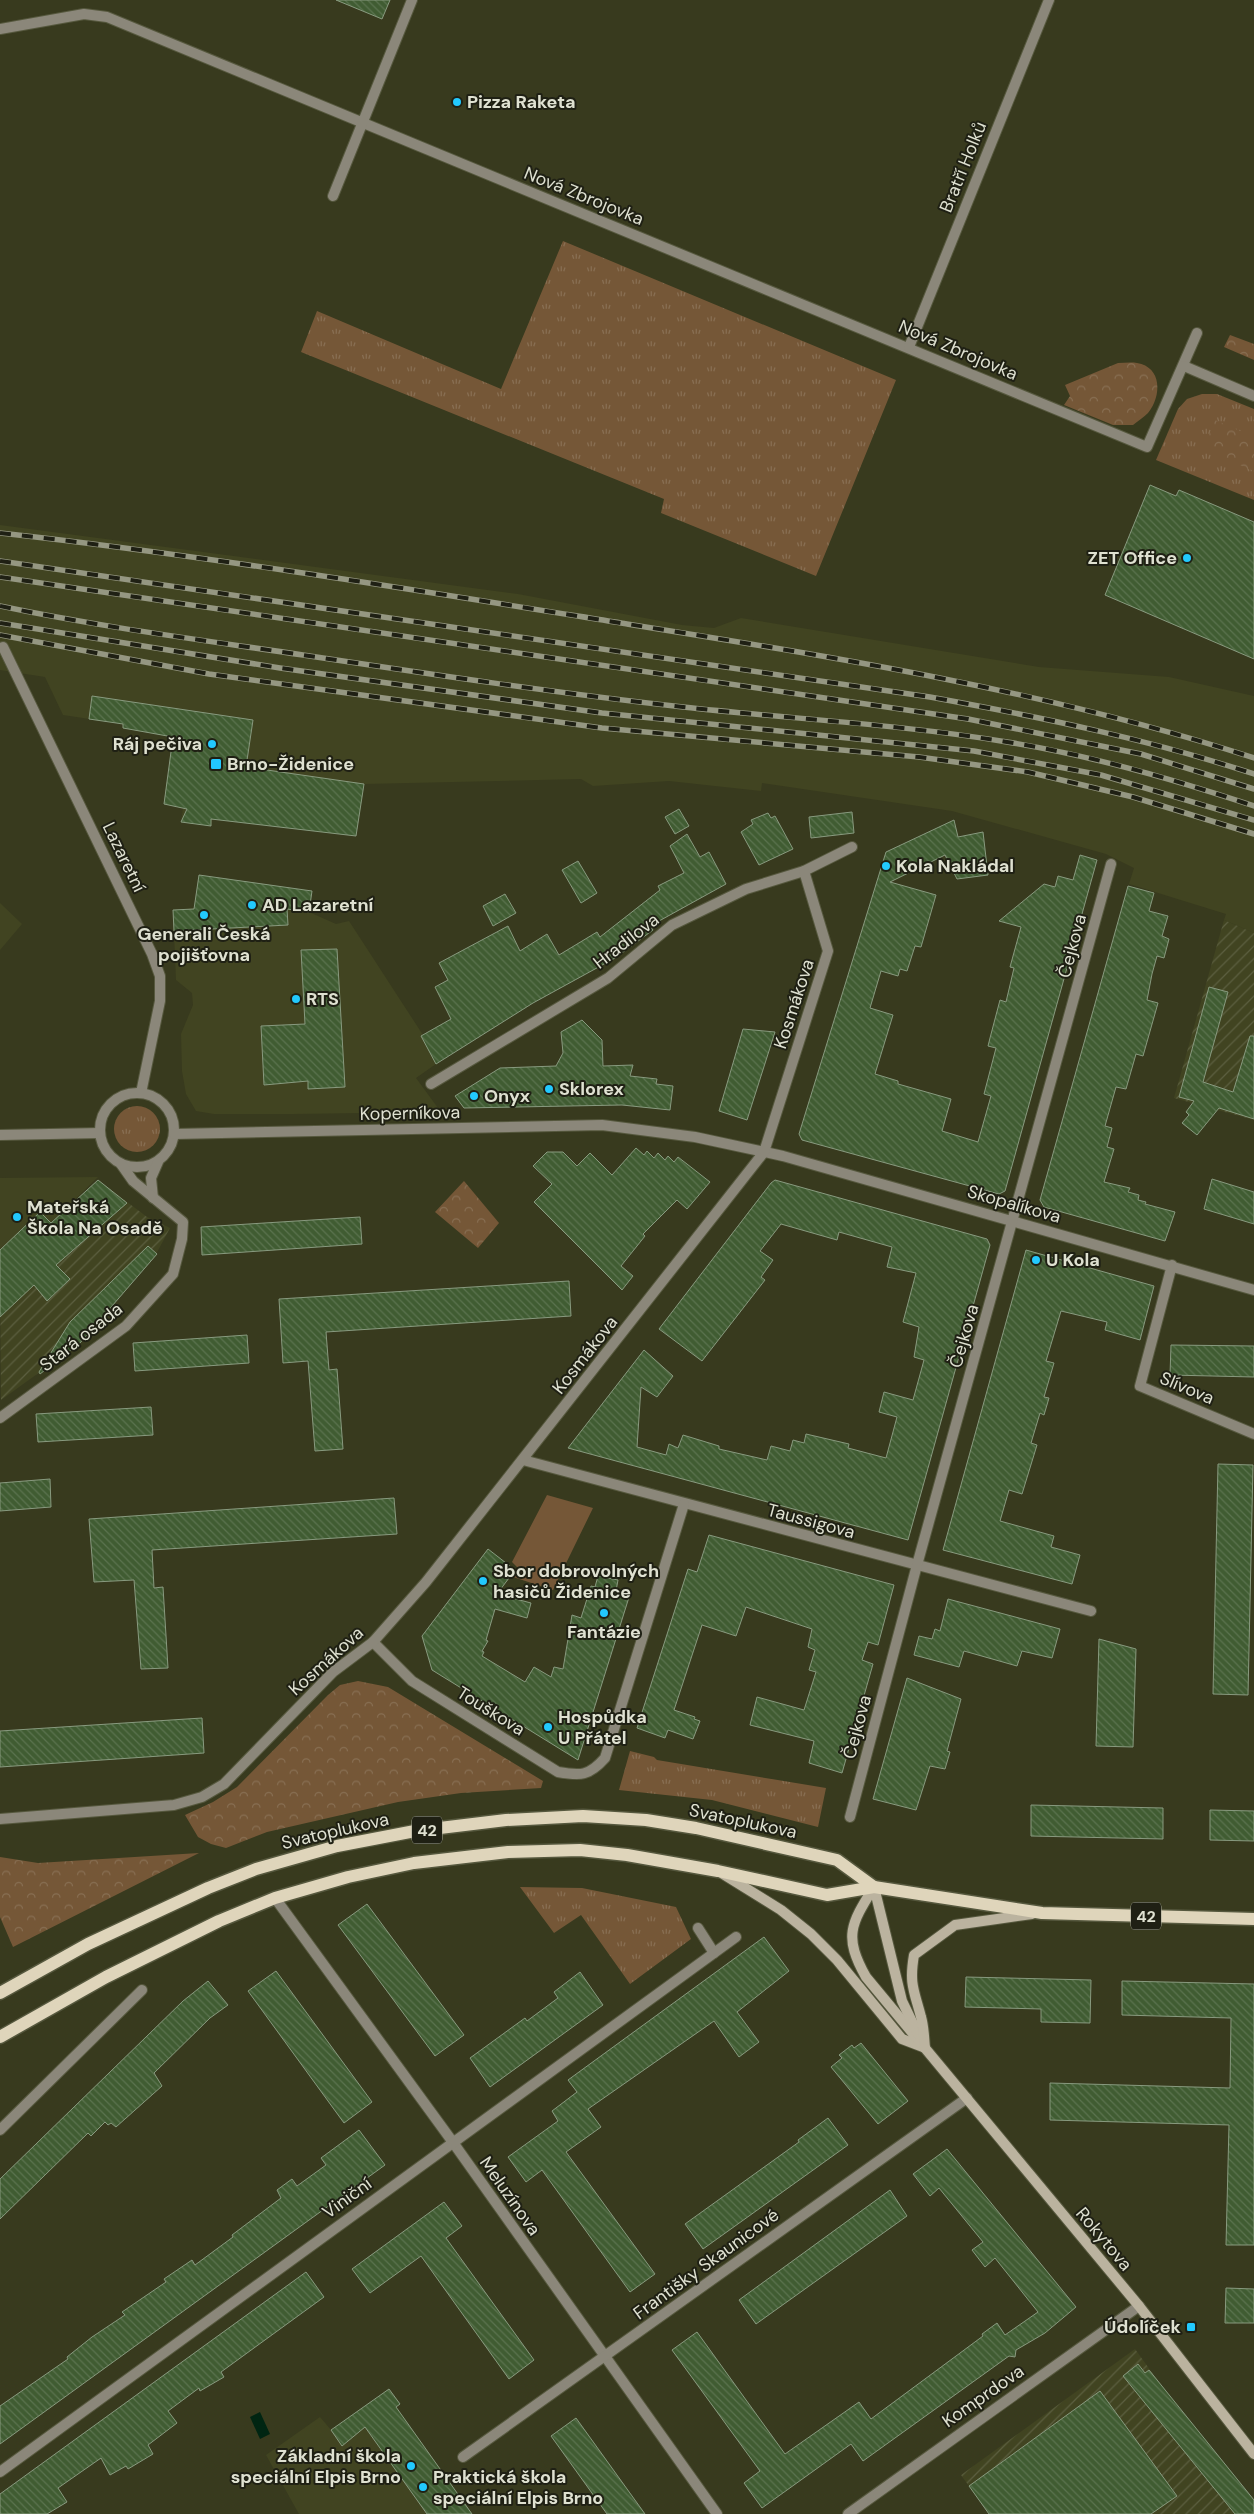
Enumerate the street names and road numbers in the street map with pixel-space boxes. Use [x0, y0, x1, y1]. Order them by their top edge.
street label: Bratří Holků [934, 118, 992, 216]
street label: Nová Zbrojovka [521, 161, 647, 231]
street label: Nová Zbrojovka [895, 314, 1021, 386]
street label: Lazaretní [97, 818, 151, 896]
street label: Hradilova [588, 908, 664, 974]
street label: Čejkova [1052, 912, 1092, 980]
street label: Kosmákova [768, 956, 820, 1052]
street label: Koperníkova [360, 1100, 460, 1126]
street label: Skopalíkova [964, 1179, 1064, 1229]
street label: Stará osada [35, 1297, 127, 1377]
street label: Čejkova [944, 1301, 984, 1371]
street label: Kosmákova [547, 1311, 623, 1399]
street label: Slívova [1156, 1366, 1218, 1410]
street label: Taussigova [764, 1498, 858, 1544]
street label: Kosmákova [283, 1621, 369, 1701]
street label: Touškova [452, 1681, 530, 1741]
street label: Čejkova [837, 1693, 877, 1761]
street label: Svatoplukova [687, 1798, 799, 1844]
street label: Svatoplukova [279, 1807, 391, 1855]
road number: 42 [412, 1816, 442, 1844]
road number: 42 [1131, 1902, 1161, 1930]
street label: Meluzínova [474, 2152, 546, 2240]
street label: Viniční [317, 2172, 377, 2224]
street label: Rokytova [1070, 2202, 1138, 2276]
street label: Františky Skaunicové [628, 2203, 784, 2325]
street label: Komprdova [937, 2359, 1029, 2433]

